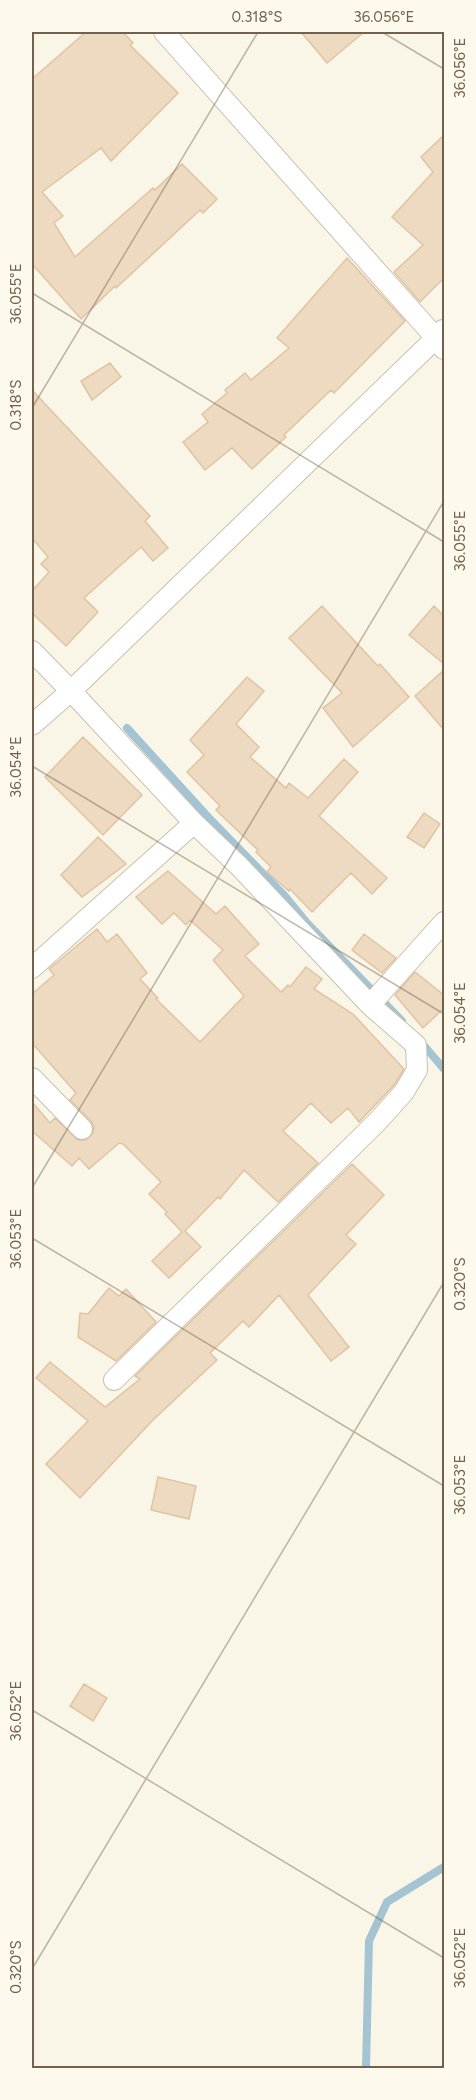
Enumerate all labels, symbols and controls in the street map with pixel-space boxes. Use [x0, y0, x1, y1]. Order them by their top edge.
text: 0.318°S [231, 8, 283, 26]
text: 36.056°E [354, 8, 414, 26]
text: 36.056°E [451, 38, 469, 98]
text: 36.055°E [7, 263, 25, 325]
text: 0.318°S [7, 379, 25, 431]
text: 36.055°E [451, 510, 469, 572]
text: 36.054°E [7, 736, 25, 798]
text: 36.054°E [451, 982, 469, 1044]
text: 36.053°E [7, 1209, 25, 1269]
text: 0.320°S [451, 1257, 469, 1311]
text: 36.053°E [451, 1455, 469, 1515]
text: 36.052°E [7, 1681, 25, 1741]
text: 36.052°E [451, 1928, 469, 1988]
text: 0.320°S [7, 1940, 25, 1994]

